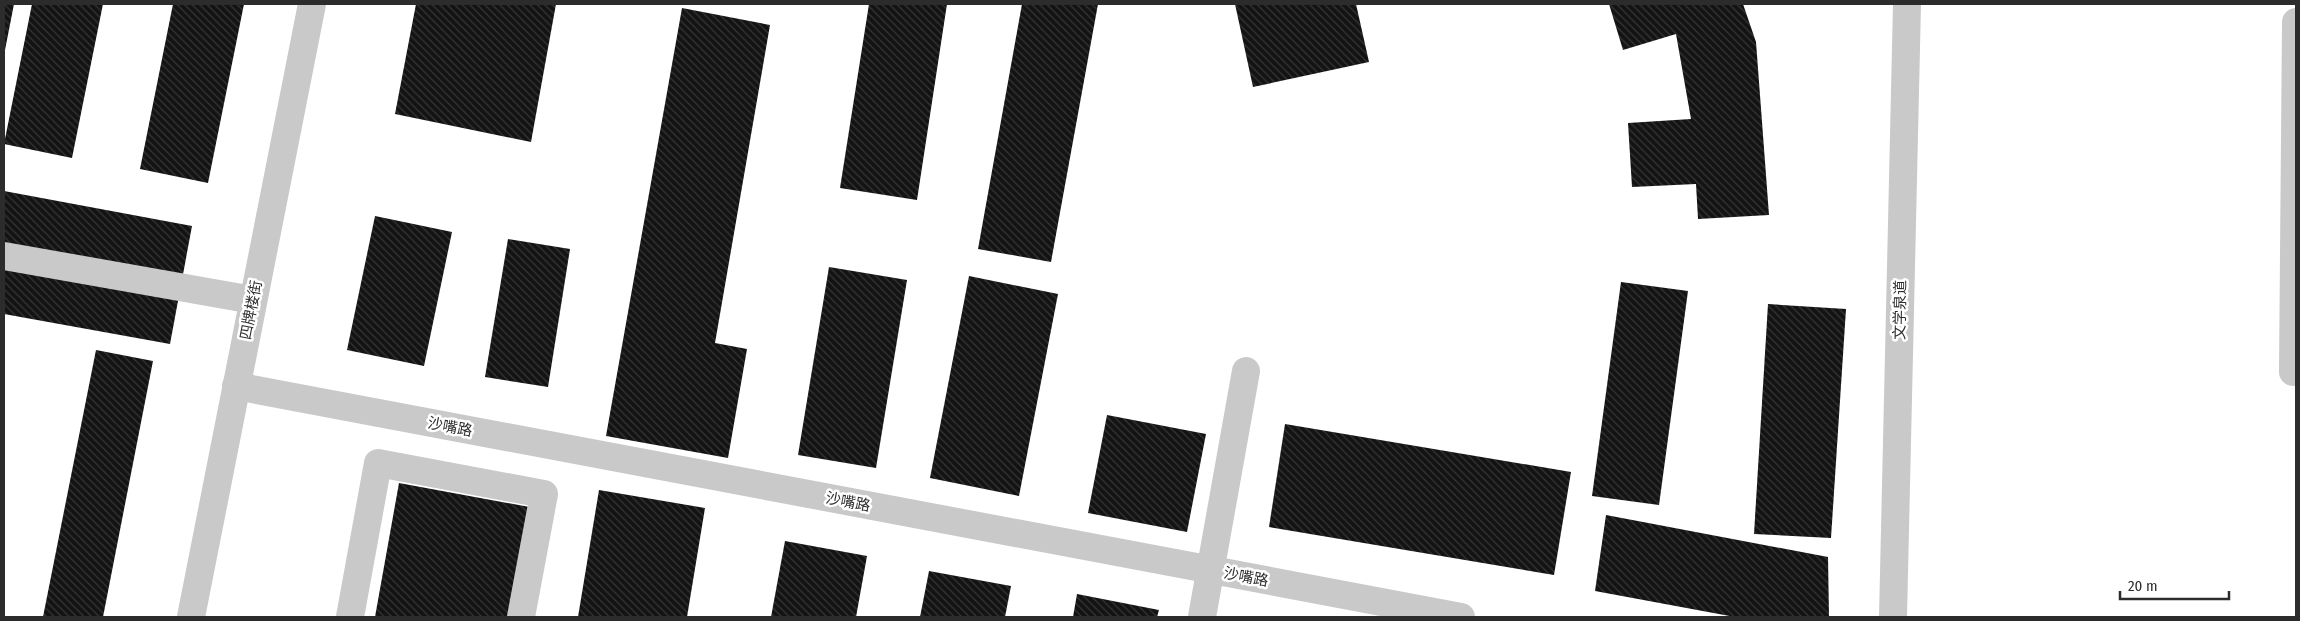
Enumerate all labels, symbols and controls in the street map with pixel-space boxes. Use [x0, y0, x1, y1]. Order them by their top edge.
street label: 四牌楼街 [236, 279, 266, 341]
street label: 文学泉道 [1890, 280, 1910, 340]
street label: 沙嘴路 [426, 414, 474, 440]
street label: 沙嘴路 [824, 489, 872, 515]
street label: 沙嘴路 [1222, 564, 1270, 590]
scale bar [2120, 568, 2229, 600]
text: 20 m [2128, 577, 2158, 595]

